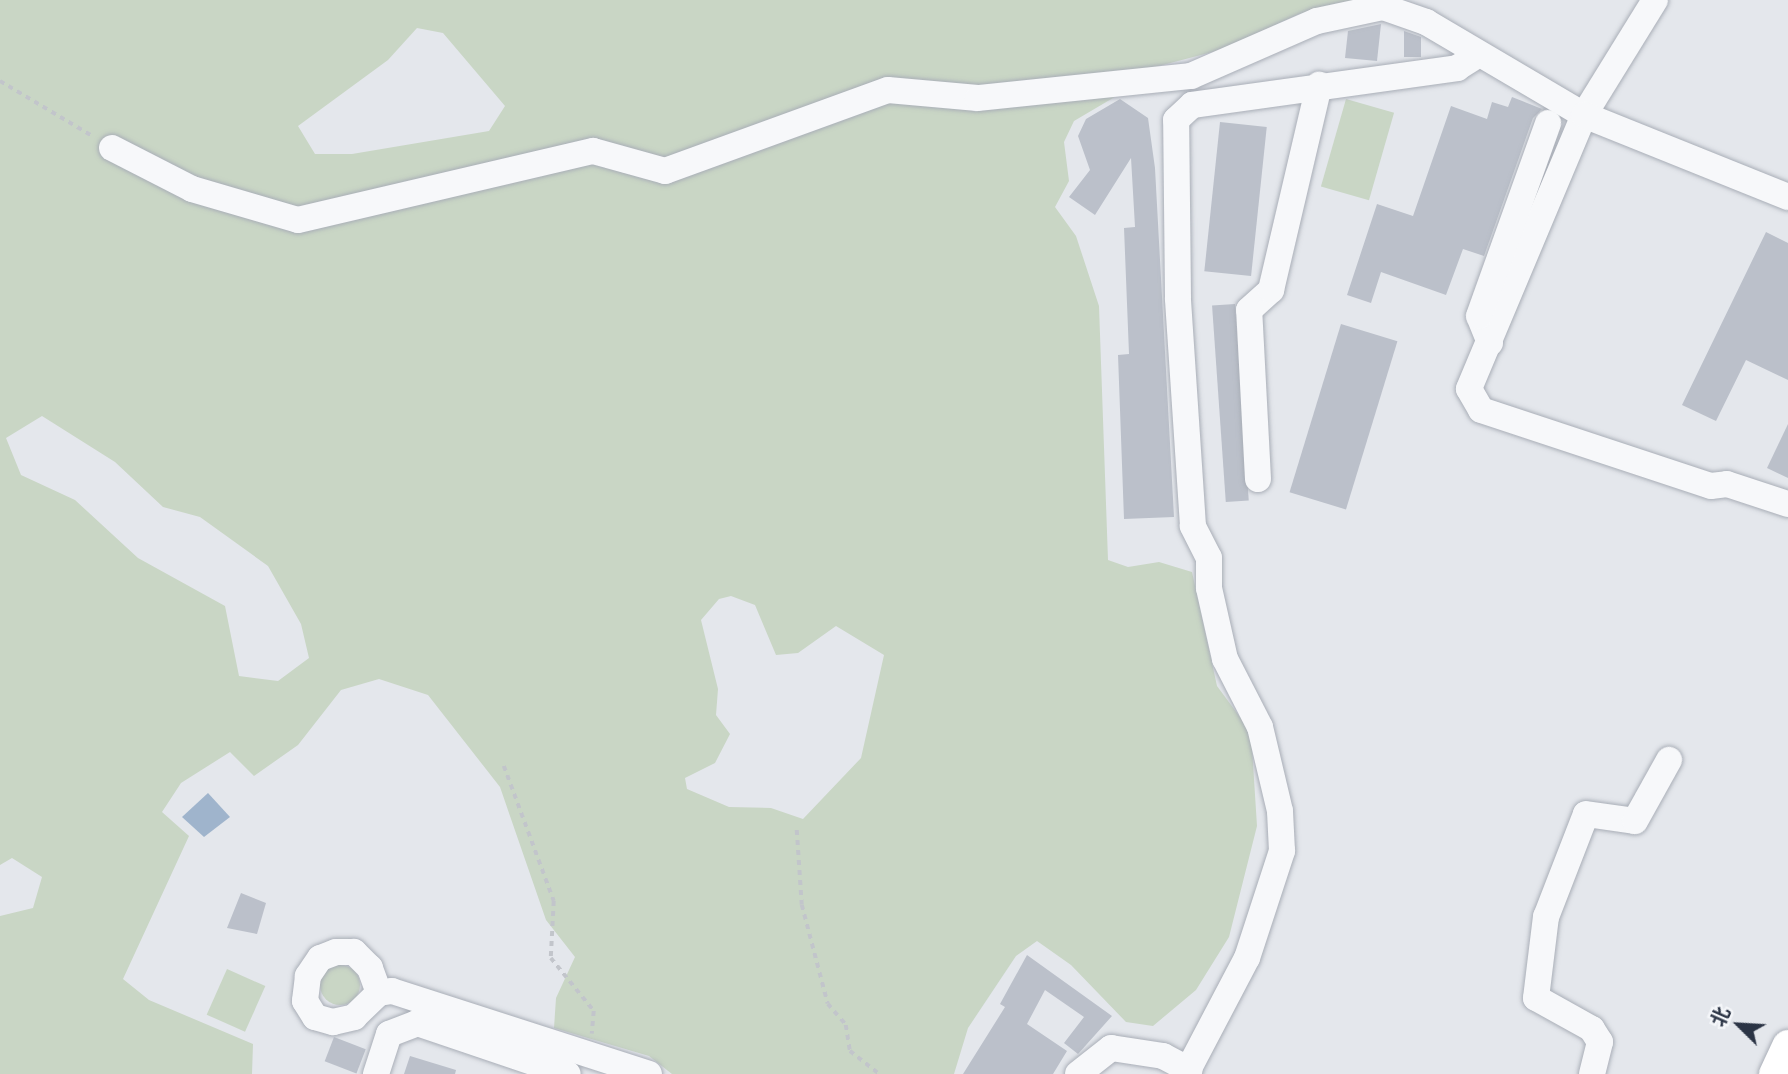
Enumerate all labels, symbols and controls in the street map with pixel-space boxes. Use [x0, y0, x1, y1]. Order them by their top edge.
north arrow [1704, 990, 1774, 1060]
text: 北 [1705, 1003, 1735, 1030]

